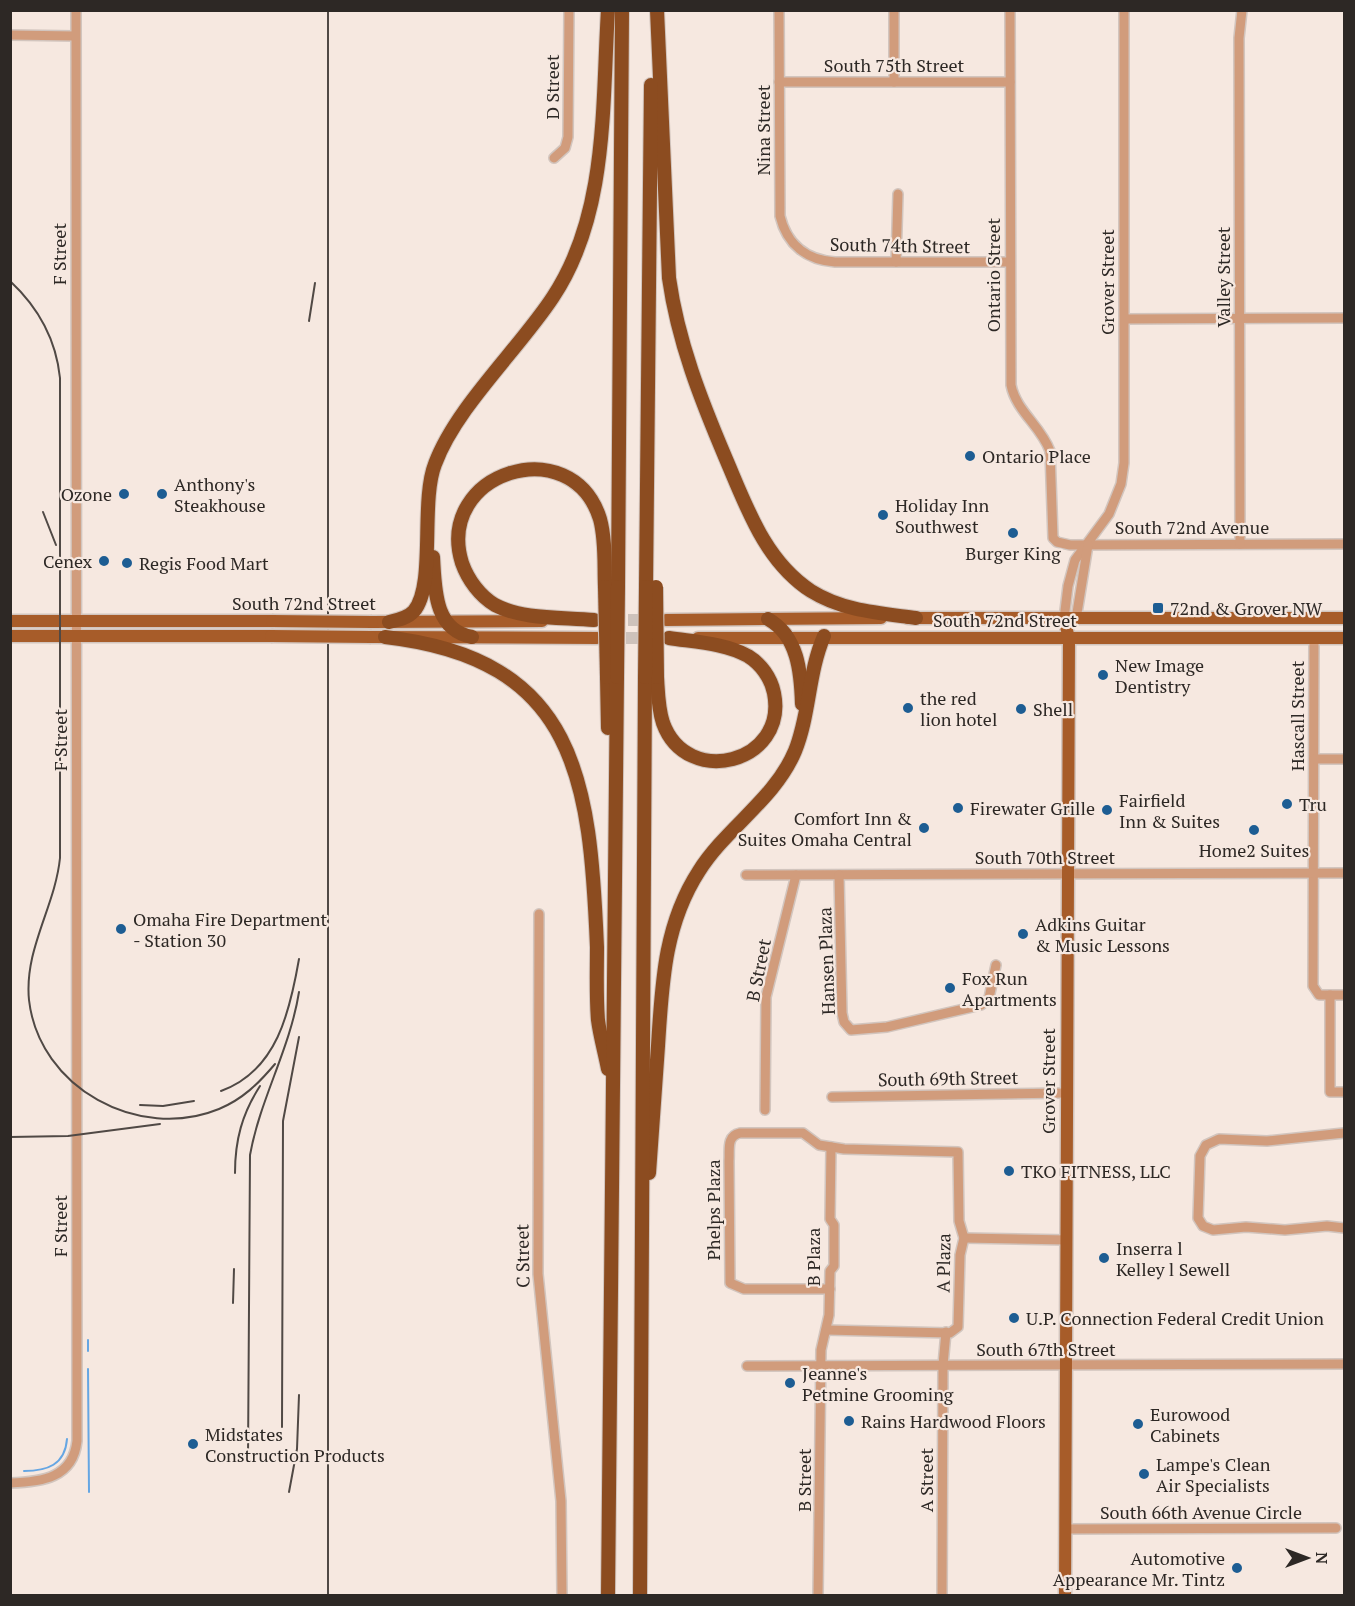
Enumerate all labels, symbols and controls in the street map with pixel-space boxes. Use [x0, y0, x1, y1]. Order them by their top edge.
street label: South 75th Street [824, 53, 965, 77]
street label: D Street [540, 54, 564, 120]
street label: Nina Street [751, 84, 775, 175]
street label: Ontario Street [981, 217, 1005, 332]
street label: F Street [47, 223, 71, 285]
street label: Valley Street [1211, 226, 1235, 328]
street label: Grover Street [1095, 229, 1119, 335]
street label: South 74th Street [830, 232, 971, 258]
place label: Ontario Place [982, 444, 1091, 468]
marker: Ontario Place [963, 449, 977, 463]
place label: Anthony's Steakhouse [174, 472, 265, 517]
place label: Ozone [61, 482, 112, 506]
marker: Ozone [117, 487, 131, 501]
marker: Anthony's Steakhouse [155, 487, 169, 501]
place label: Holiday Inn Southwest [895, 493, 989, 538]
marker: Holiday Inn Southwest [876, 508, 890, 522]
street label: South 72nd Avenue [1115, 515, 1269, 539]
marker: Burger King [1006, 526, 1020, 540]
place label: Burger King [965, 541, 1061, 565]
place label: Cenex [43, 549, 93, 573]
place label: Regis Food Mart [139, 551, 269, 575]
marker: Cenex [97, 554, 111, 568]
marker: Regis Food Mart [120, 556, 134, 570]
street label: South 72nd Street [232, 591, 376, 615]
place label: 72nd & Grover NW [1170, 596, 1323, 620]
marker: 72nd & Grover NW [1151, 601, 1165, 615]
street label: South 72nd Street [933, 608, 1077, 632]
place label: New Image Dentistry [1115, 653, 1204, 698]
street label: Hascall Street [1285, 660, 1309, 771]
marker: New Image Dentistry [1096, 668, 1110, 682]
place label: the red lion hotel [920, 686, 997, 731]
place label: Shell [1033, 697, 1073, 721]
marker: the red lion hotel [901, 701, 915, 715]
marker: Shell [1014, 702, 1028, 716]
street label: F Street [48, 709, 72, 771]
place label: Fairfield Inn & Suites [1119, 788, 1220, 833]
place label: Tru [1299, 792, 1327, 816]
place label: Firewater Grille [970, 796, 1095, 820]
marker: Tru [1280, 797, 1294, 811]
marker: Firewater Grille [951, 801, 965, 815]
marker: Fairfield Inn & Suites [1100, 803, 1114, 817]
place label: Comfort Inn & Suites Omaha Central [738, 806, 912, 851]
marker: Comfort Inn & Suites Omaha Central [917, 821, 931, 835]
marker: Home2 Suites [1247, 823, 1261, 837]
place label: Home2 Suites [1199, 838, 1309, 862]
street label: South 70th Street [975, 845, 1116, 869]
place label: Omaha Fire Department - Station 30 [133, 907, 327, 952]
street label: Hansen Plaza [812, 907, 840, 1015]
place label: Adkins Guitar & Music Lessons [1035, 912, 1170, 957]
marker: Omaha Fire Department - Station 30 [114, 922, 128, 936]
marker: Adkins Guitar & Music Lessons [1016, 927, 1030, 941]
street label: B Street [740, 936, 776, 1003]
place label: Fox Run Apartments [962, 966, 1057, 1011]
marker: Fox Run Apartments [943, 981, 957, 995]
street label: Grover Street [1036, 1028, 1060, 1134]
street label: South 69th Street [878, 1065, 1019, 1091]
street label: Phelps Plaza [701, 1159, 725, 1261]
place label: TKO FITNESS, LLC [1021, 1159, 1171, 1183]
marker: TKO FITNESS, LLC [1002, 1164, 1016, 1178]
street label: F Street [48, 1195, 72, 1257]
street label: C Street [509, 1223, 535, 1288]
street label: B Plaza [801, 1228, 825, 1286]
street label: A Plaza [930, 1233, 956, 1293]
place label: Inserra l Kelley l Sewell [1116, 1236, 1230, 1281]
marker: Inserra l Kelley l Sewell [1097, 1251, 1111, 1265]
place label: U.P. Connection Federal Credit Union [1026, 1306, 1324, 1330]
marker: U.P. Connection Federal Credit Union [1007, 1311, 1021, 1325]
street label: South 67th Street [976, 1337, 1116, 1361]
place label: Jeanne's Petmine Grooming [802, 1361, 954, 1406]
marker: Jeanne's Petmine Grooming [783, 1376, 797, 1390]
place label: Eurowood Cabinets [1150, 1402, 1230, 1447]
place label: Rains Hardwood Floors [861, 1409, 1046, 1433]
marker: Rains Hardwood Floors [842, 1414, 856, 1428]
marker: Eurowood Cabinets [1131, 1417, 1145, 1431]
place label: Midstates Construction Products [205, 1422, 385, 1467]
marker: Midstates Construction Products [186, 1437, 200, 1451]
street label: B Street [792, 1448, 816, 1512]
street label: A Street [914, 1448, 938, 1512]
place label: Lampe's Clean Air Specialists [1156, 1452, 1271, 1497]
marker: Lampe's Clean Air Specialists [1137, 1467, 1151, 1481]
street label: South 66th Avenue Circle [1100, 1500, 1302, 1524]
north arrow [1277, 1528, 1337, 1588]
place label: Automotive Appearance Mr. Tintz [1053, 1546, 1225, 1591]
text: N [1311, 1552, 1333, 1564]
marker: Automotive Appearance Mr. Tintz [1230, 1561, 1244, 1575]

